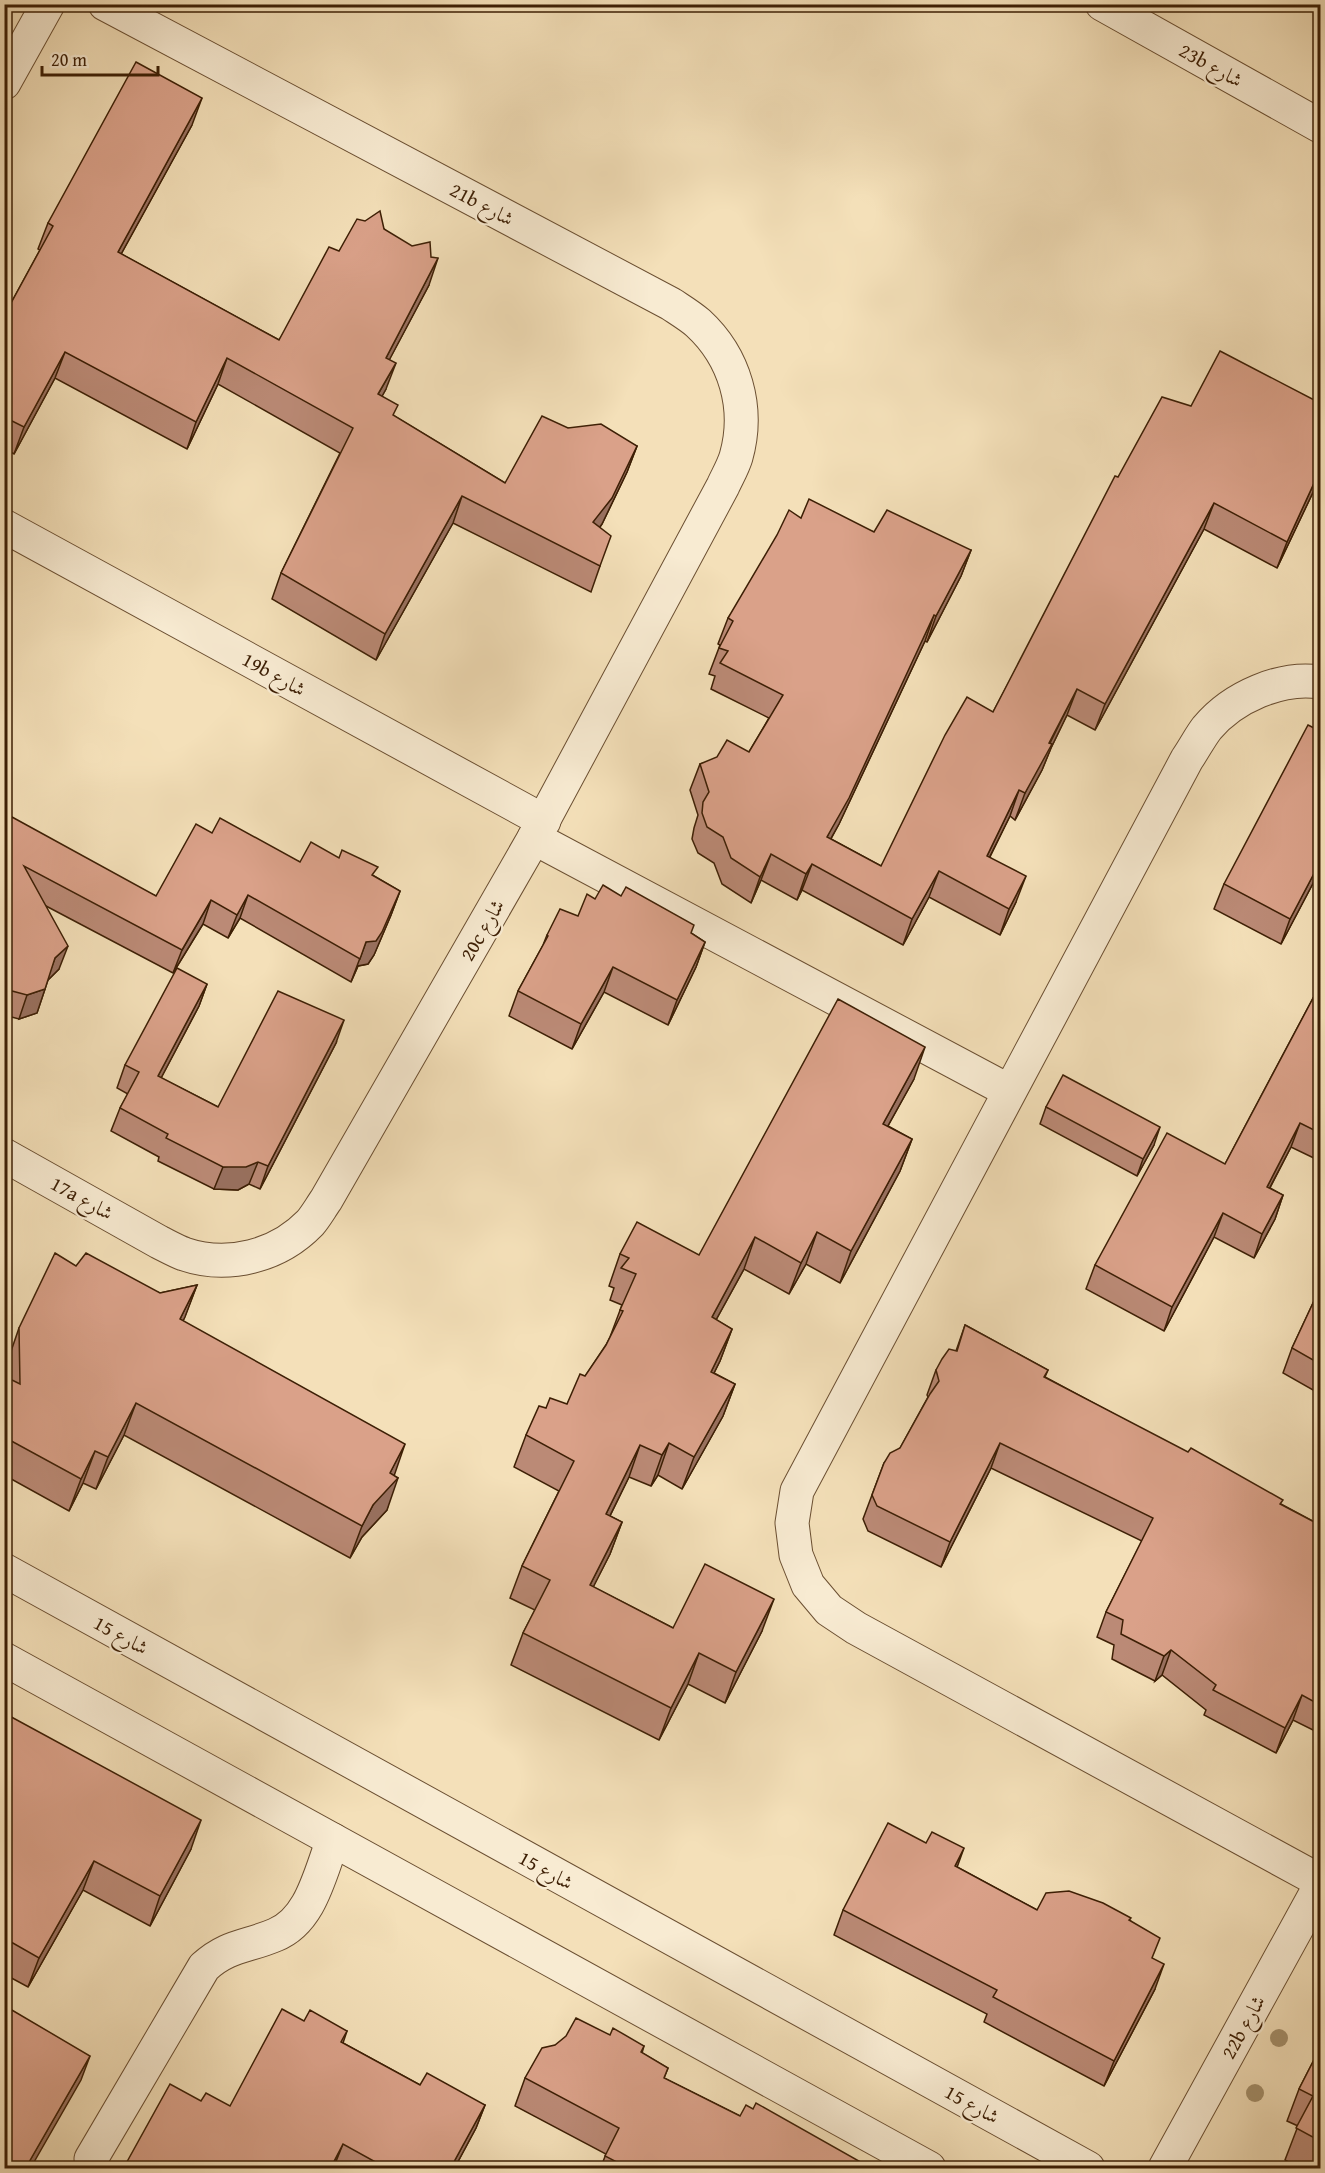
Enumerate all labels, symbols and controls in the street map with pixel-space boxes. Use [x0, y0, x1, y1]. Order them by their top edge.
street label: 23b شارع [1172, 35, 1248, 97]
scale bar [42, 39, 158, 77]
text: 20 m [51, 46, 87, 73]
street label: 21b شارع [443, 175, 519, 236]
street label: 19b شارع [235, 644, 311, 706]
street label: 20c شارع [452, 893, 514, 968]
street label: 17a شارع [44, 1168, 119, 1230]
street label: شارع 15 [87, 1608, 154, 1665]
street label: شارع 15 [512, 1843, 579, 1900]
street label: 22b شارع [1213, 1990, 1275, 2066]
street label: شارع 15 [938, 2077, 1005, 2134]

